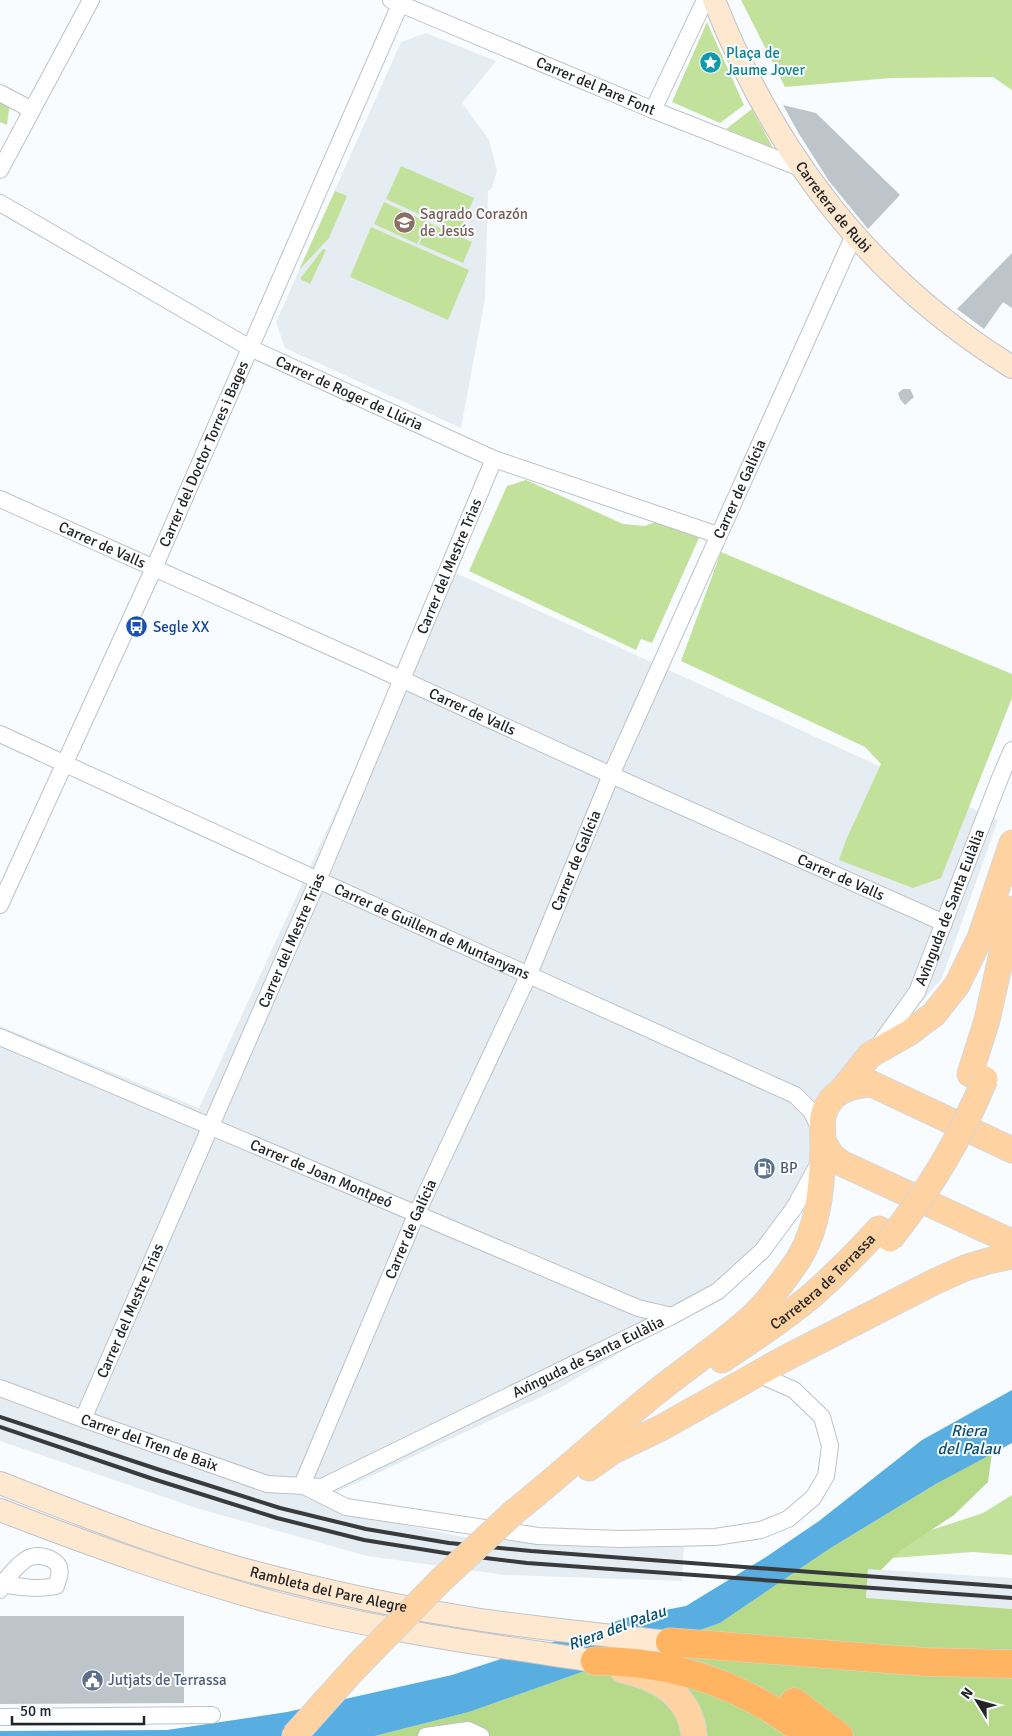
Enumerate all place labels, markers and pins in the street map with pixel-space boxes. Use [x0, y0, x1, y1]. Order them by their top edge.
place label: Plaça de Jaume Jover [726, 44, 805, 79]
place icon: Plaça de Jaume Jover [698, 50, 722, 74]
place label: Sagrado Corazón de Jesús [420, 205, 528, 240]
school or university icon: Sagrado Corazón de Jesús [392, 211, 416, 235]
bus stop icon: Segle XX [125, 615, 149, 639]
place label: Segle XX [153, 618, 210, 636]
fuel station icon: BP [752, 1156, 776, 1180]
place label: BP [780, 1159, 798, 1177]
public building icon: Jutjats de Terrassa [80, 1668, 104, 1692]
place label: Jutjats de Terrassa [108, 1671, 227, 1689]

